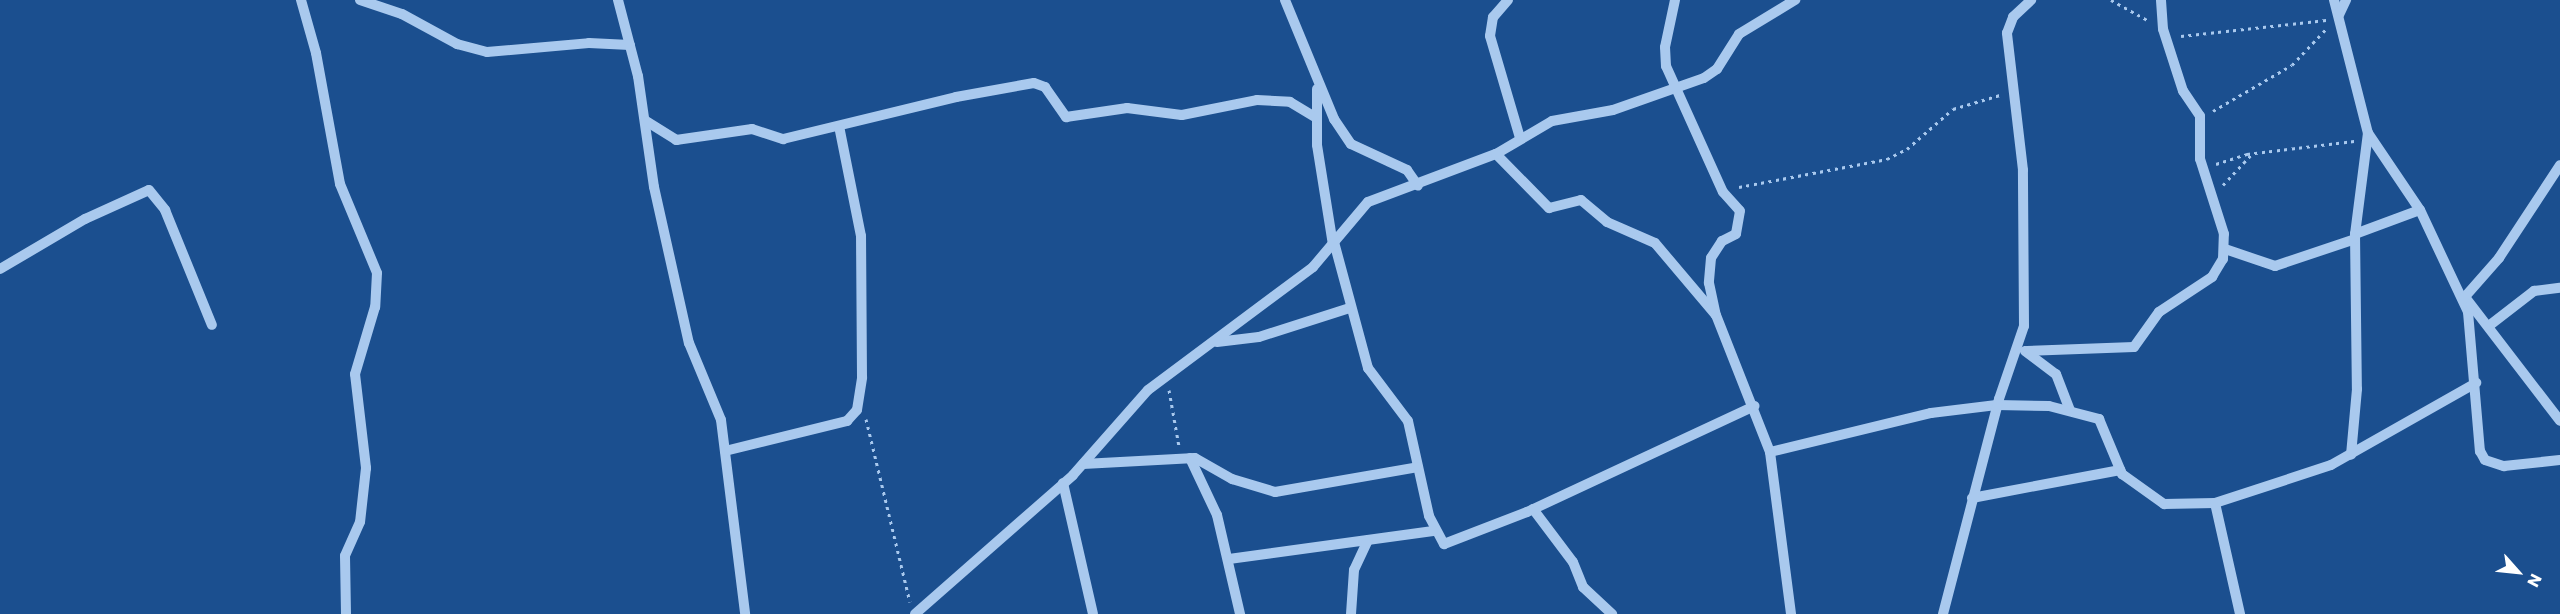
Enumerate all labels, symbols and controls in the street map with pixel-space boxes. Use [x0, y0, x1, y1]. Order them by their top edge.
north arrow [2488, 542, 2548, 602]
text: N [2522, 570, 2547, 591]

